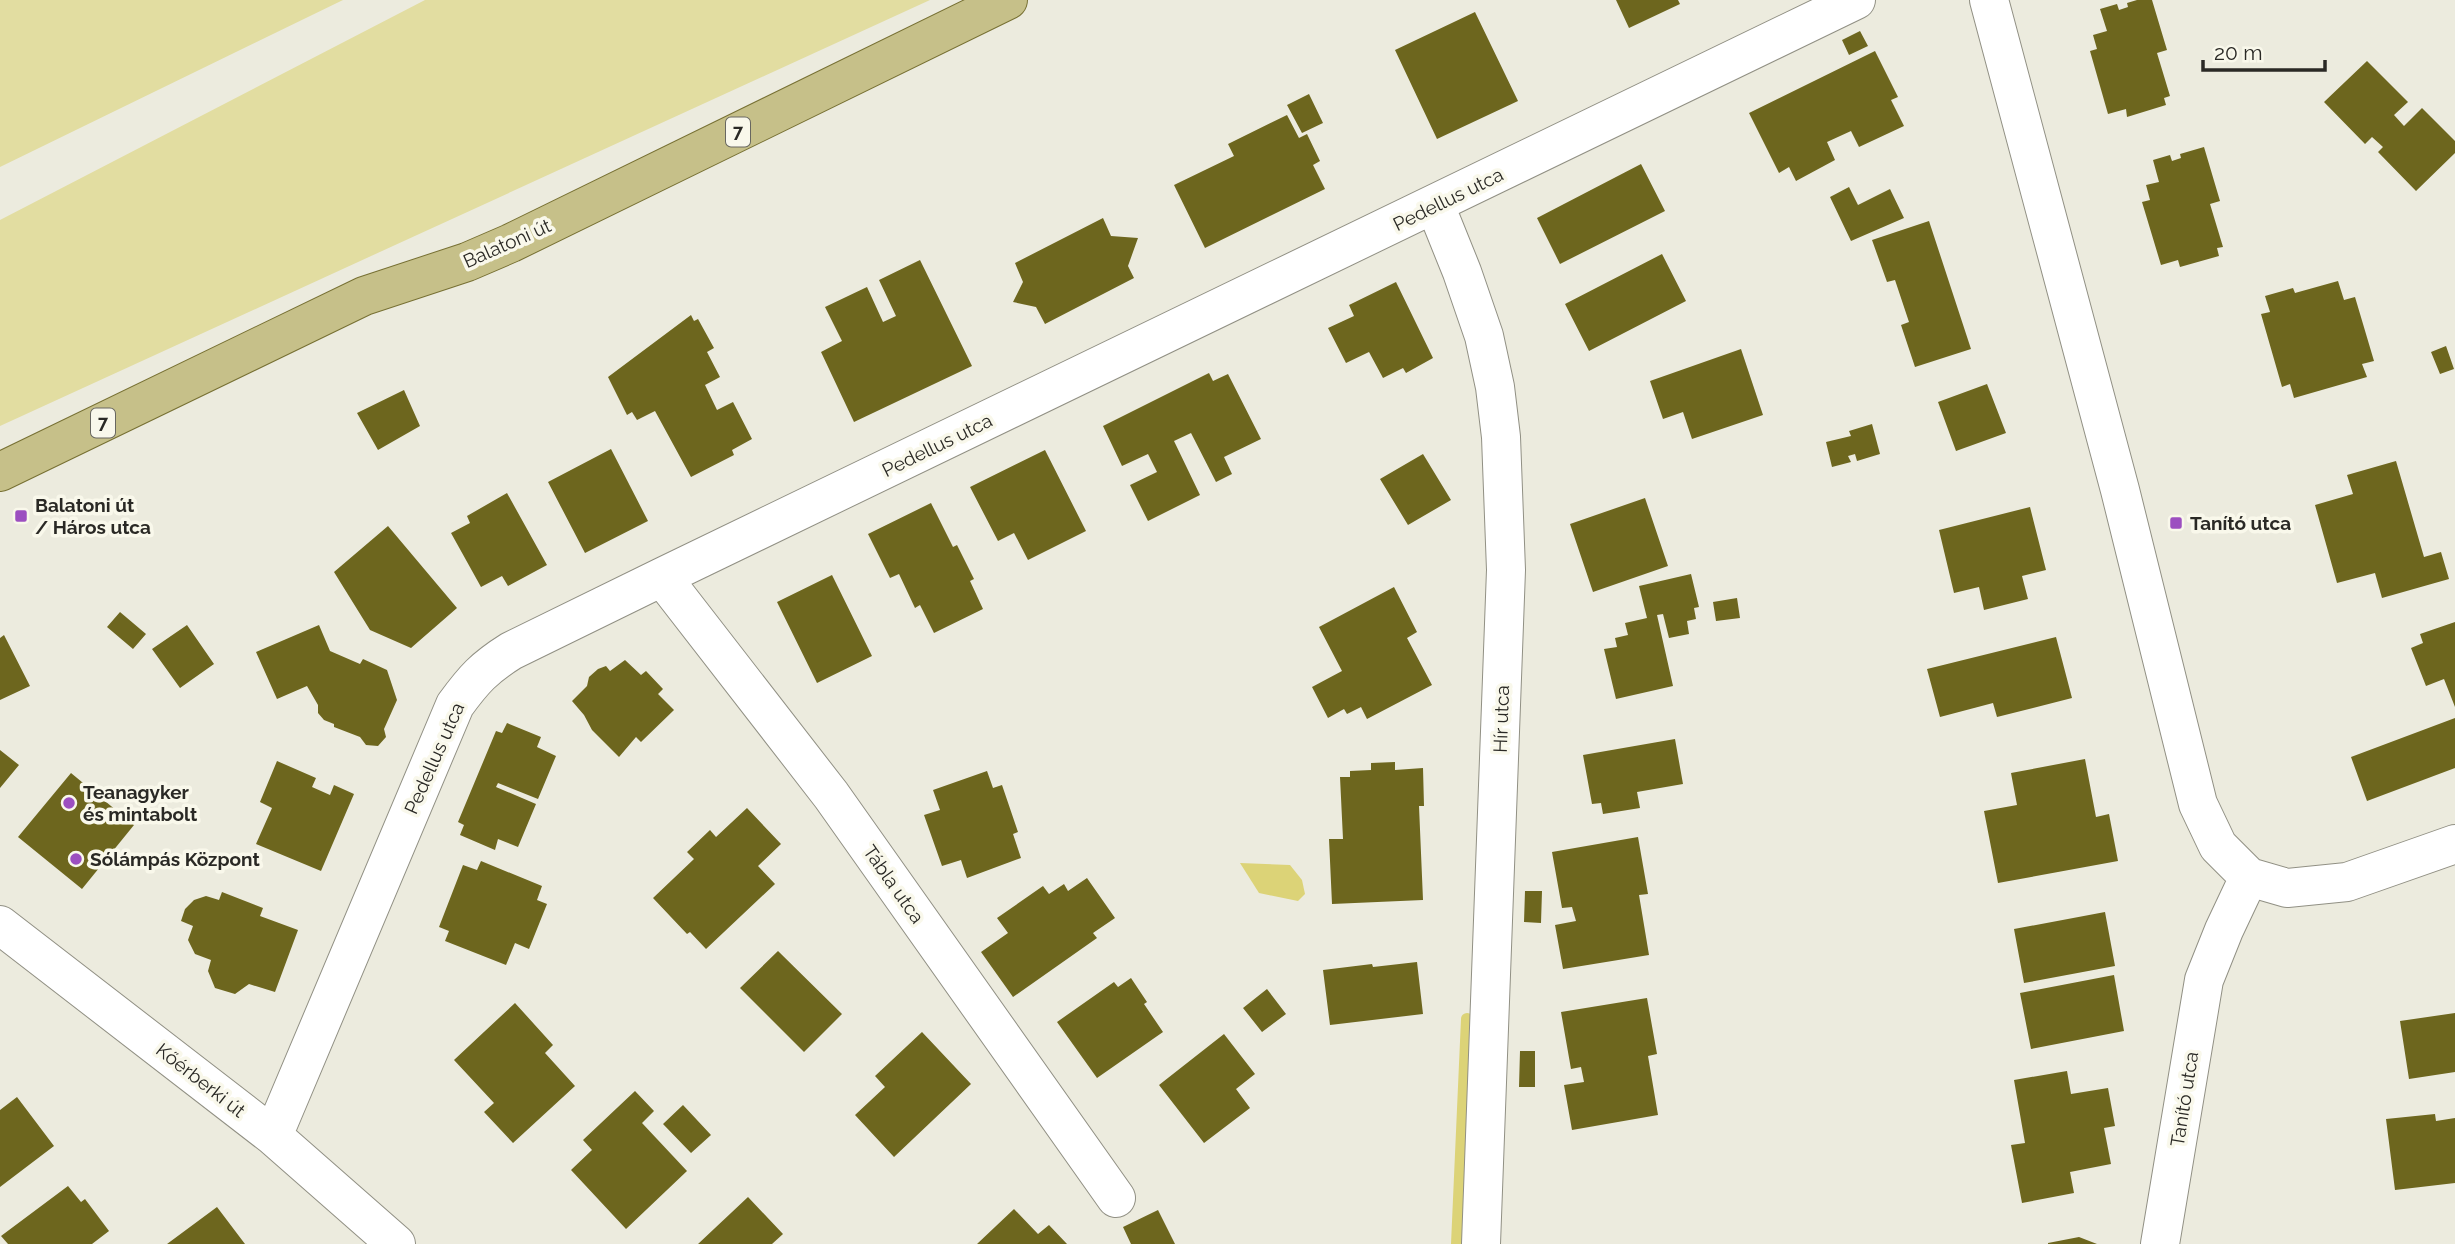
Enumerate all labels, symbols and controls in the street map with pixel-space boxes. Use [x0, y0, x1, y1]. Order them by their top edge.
scale bar [2203, 28, 2326, 72]
text: 20 m [2214, 40, 2262, 65]
road number: 7 [726, 118, 750, 146]
street label: Pedellus utca [1389, 163, 1507, 235]
street label: Balatoni út [460, 214, 555, 272]
road number: 7 [91, 408, 115, 438]
street label: Pedellus utca [878, 409, 996, 481]
place label: Balatoni út / Háros utca [35, 494, 151, 538]
marker: Balatoni út / Háros utca [13, 508, 29, 524]
place label: Tanító utca [2190, 512, 2291, 534]
marker: Tanító utca [2168, 515, 2184, 531]
street label: Hír utca [1489, 685, 1513, 753]
street label: Pedellus utca [400, 699, 468, 817]
place label: Teanagyker és mintabolt [83, 781, 198, 825]
marker: Teanagyker és mintabolt [61, 795, 77, 811]
street label: Tábla utca [859, 841, 929, 927]
place label: Sólámpás Központ [90, 848, 260, 870]
marker: Sólámpás Központ [68, 851, 84, 867]
street label: Kőérberki út [152, 1038, 250, 1122]
street label: Tanító utca [2166, 1050, 2202, 1148]

